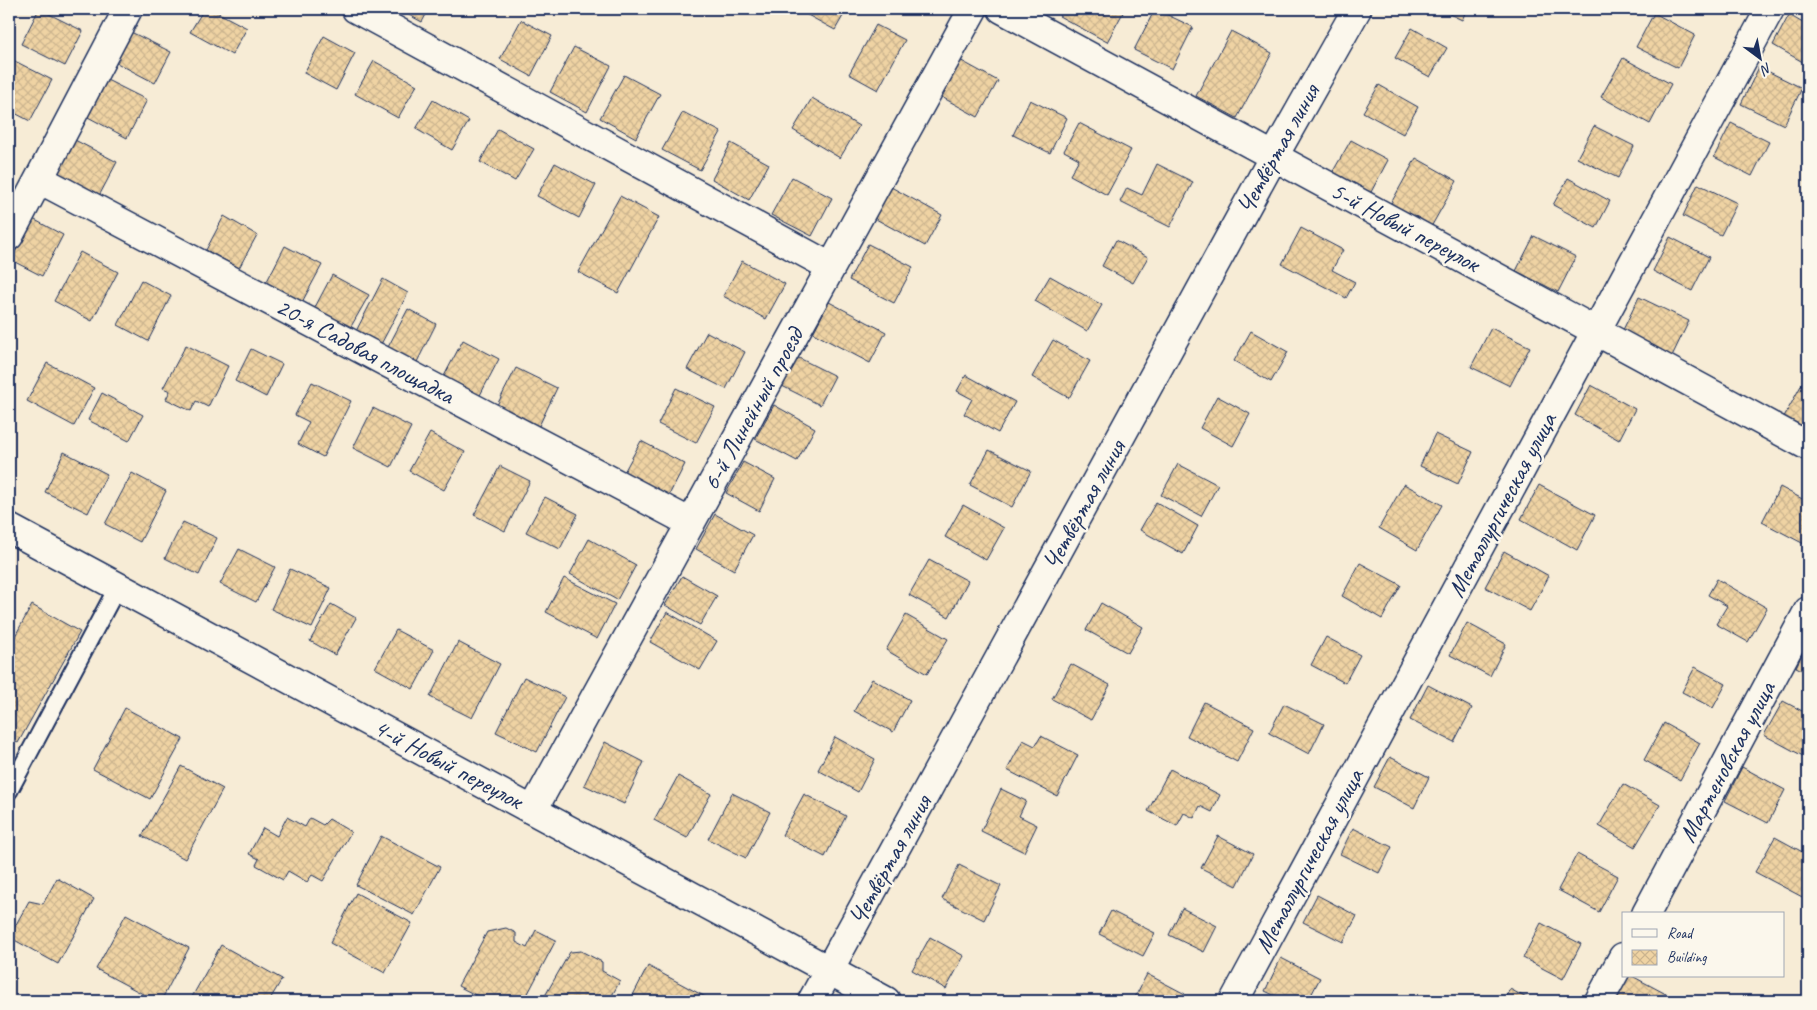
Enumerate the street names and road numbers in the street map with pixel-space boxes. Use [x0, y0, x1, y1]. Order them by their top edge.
street label: Четвёртая линия [1229, 77, 1328, 219]
street label: 5-й Новый переулок [1325, 174, 1487, 281]
street label: 20-я Садовая площадка [270, 291, 461, 412]
street label: 6-й Линейный проезд [695, 320, 812, 496]
street label: Металлургическая улица [1440, 406, 1565, 603]
street label: Четвёртая линия [1035, 433, 1134, 575]
street label: Мартеновская улица [1671, 674, 1784, 848]
street label: 4-й Новый переулок [368, 711, 530, 818]
street label: Металлургическая улица [1247, 762, 1372, 959]
street label: Четвёртая линия [841, 788, 940, 930]

